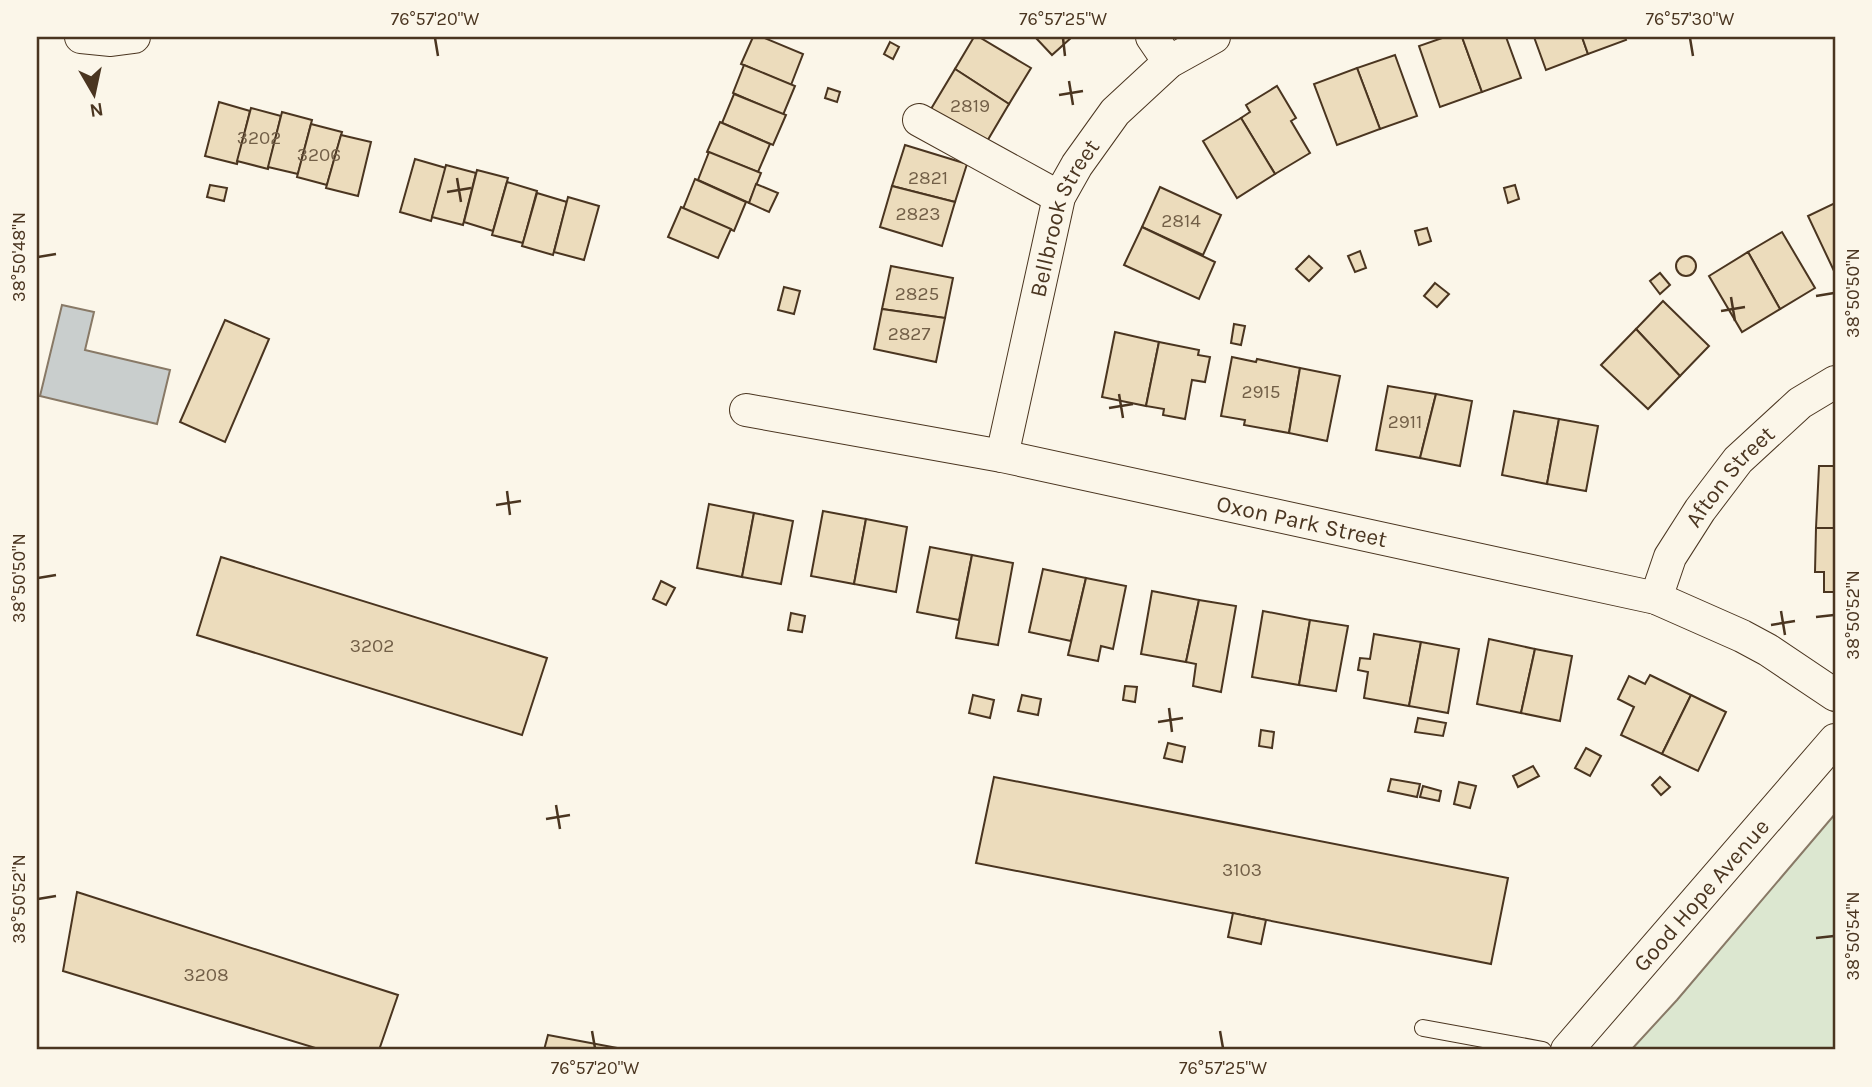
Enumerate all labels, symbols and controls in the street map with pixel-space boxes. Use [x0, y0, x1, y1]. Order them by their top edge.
text: 76°57'20"W [391, 8, 479, 30]
text: 76°57'25"W [1019, 8, 1107, 30]
text: 76°57'30"W [1646, 8, 1734, 30]
north arrow [60, 60, 130, 130]
house number: 2819 [950, 95, 990, 117]
text: N [88, 98, 105, 122]
house number: 3202 [237, 127, 281, 149]
street label: Bellbrook Street [1024, 133, 1105, 300]
house number: 3206 [297, 144, 341, 166]
house number: 2821 [908, 167, 948, 189]
house number: 2823 [896, 203, 940, 225]
house number: 2814 [1161, 210, 1201, 232]
text: 38°50'48"N [8, 212, 30, 302]
text: 38°50'50"N [1842, 248, 1864, 338]
house number: 2825 [895, 283, 939, 305]
house number: 2827 [888, 323, 930, 345]
house number: 2915 [1241, 381, 1281, 403]
house number: 2911 [1388, 411, 1422, 433]
street label: Afton Street [1679, 420, 1780, 532]
street label: Oxon Park Street [1214, 489, 1390, 553]
text: 38°50'50"N [8, 533, 30, 623]
text: 38°50'52"N [1842, 570, 1864, 660]
house number: 3202 [350, 635, 394, 657]
street label: Good Hope Avenue [1628, 813, 1775, 977]
text: 38°50'52"N [8, 854, 30, 944]
house number: 3103 [1222, 859, 1262, 881]
text: 38°50'54"N [1842, 891, 1864, 981]
house number: 3208 [183, 964, 229, 986]
text: 76°57'20"W [551, 1057, 639, 1079]
text: 76°57'25"W [1179, 1057, 1267, 1079]

